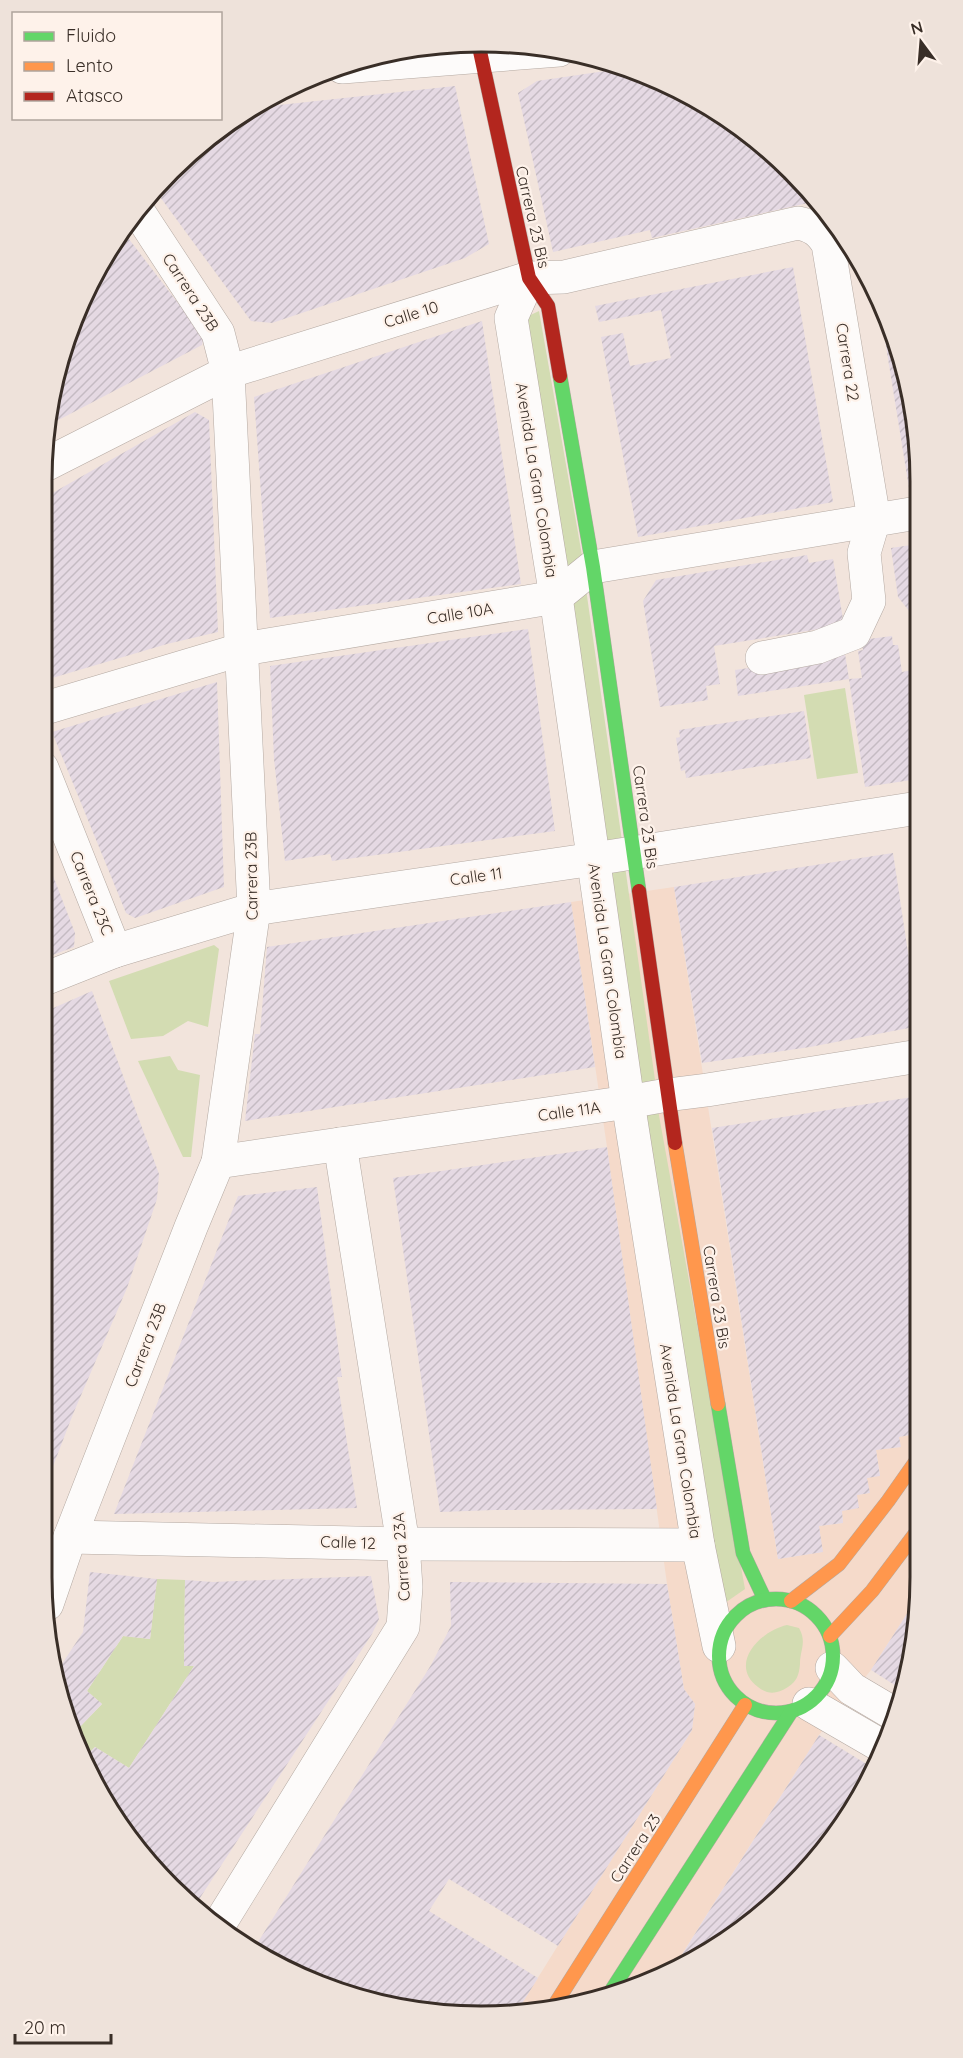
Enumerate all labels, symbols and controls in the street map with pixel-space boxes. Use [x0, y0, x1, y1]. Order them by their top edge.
legend [12, 12, 222, 120]
north arrow [891, 12, 951, 72]
text: N [908, 16, 925, 39]
text: Fluido [66, 24, 116, 47]
text: Lento [66, 54, 113, 77]
text: Atasco [66, 84, 123, 107]
street label: Carrera 23 Bis [512, 164, 554, 270]
street label: Carrera 23B [158, 249, 224, 335]
street label: Calle 10 [381, 296, 441, 332]
street label: Carrera 22 [832, 321, 864, 403]
street label: Avenida La Gran Colombia [512, 381, 562, 579]
street label: Calle 10A [426, 598, 494, 628]
street label: Carrera 23 Bis [629, 764, 663, 870]
street label: Carrera 23B [240, 831, 262, 921]
street label: Carrera 23C [66, 848, 118, 938]
street label: Calle 11 [449, 862, 503, 890]
street label: Avenida La Gran Colombia [584, 862, 632, 1060]
street label: Calle 11A [536, 1097, 602, 1125]
street label: Carrera 23 Bis [699, 1244, 735, 1350]
street label: Carrera 23B [120, 1300, 170, 1390]
street label: Avenida La Gran Colombia [656, 1342, 706, 1540]
street label: Carrera 23A [388, 1512, 414, 1602]
street label: Calle 12 [320, 1531, 376, 1553]
street label: Carrera 23 [605, 1810, 665, 1886]
scale bar [15, 2007, 111, 2045]
text: 20 m [24, 2016, 66, 2039]

